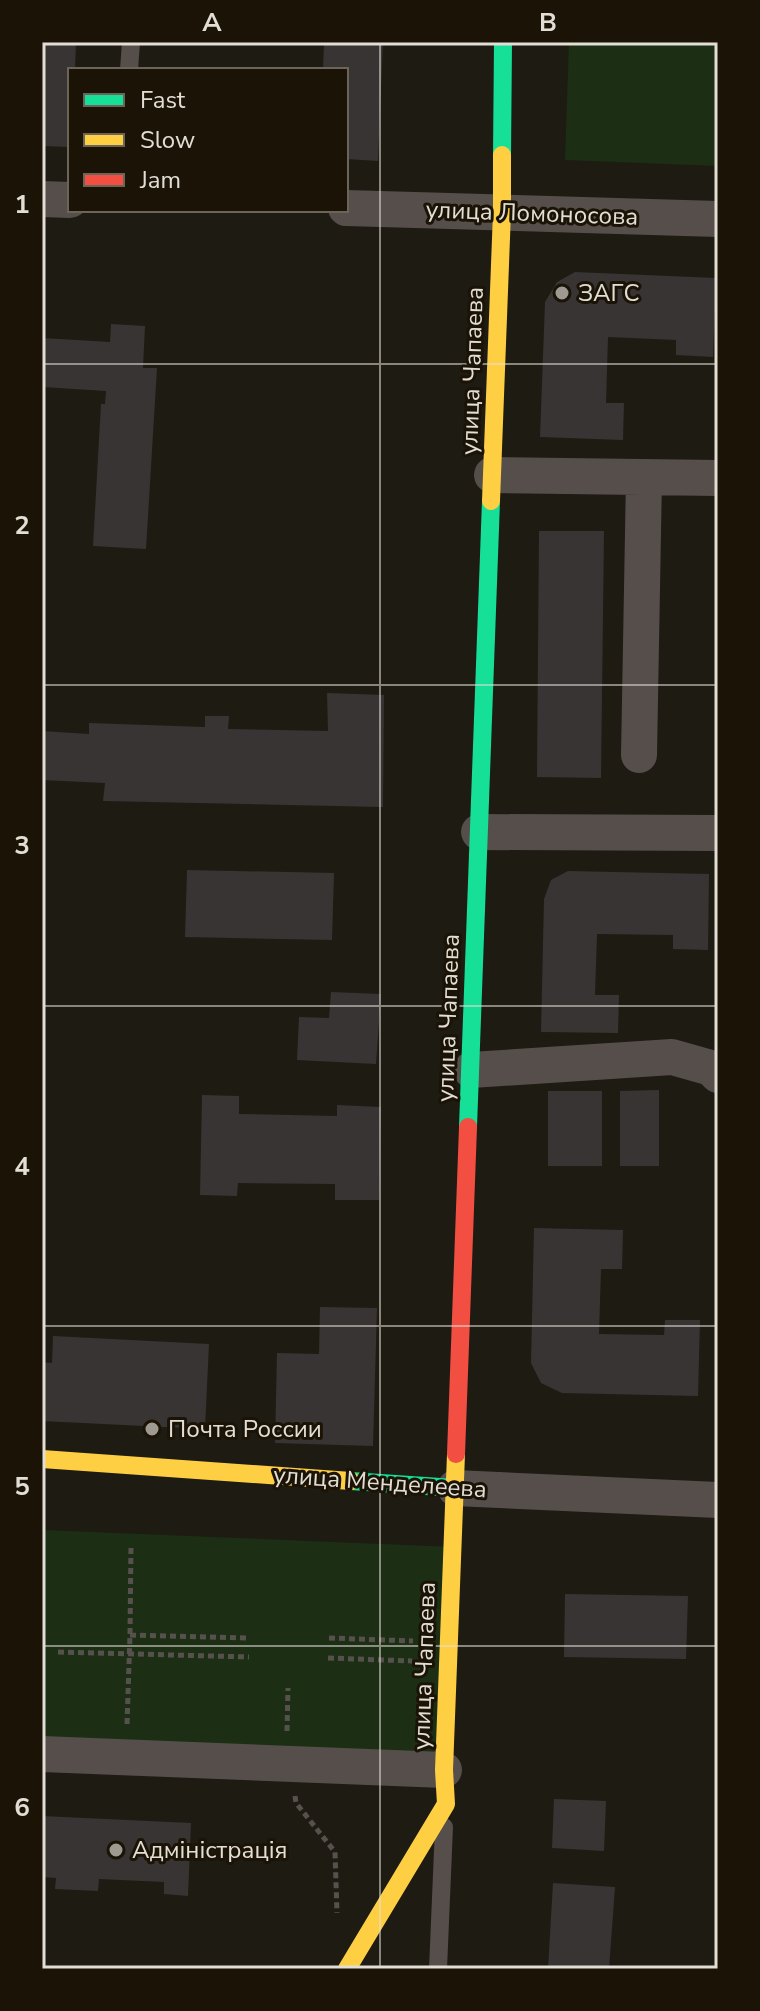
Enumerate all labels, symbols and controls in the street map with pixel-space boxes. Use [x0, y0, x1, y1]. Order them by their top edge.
text: A [202, 5, 222, 40]
text: B [539, 5, 557, 40]
legend [68, 68, 348, 212]
text: Fast [140, 84, 186, 116]
text: Slow [140, 124, 195, 156]
text: Jam [139, 164, 181, 196]
text: 1 [14, 187, 30, 222]
street label: улица Ломоносова [425, 193, 639, 233]
place label: ЗАГС [578, 277, 640, 309]
marker: ЗАГС [553, 284, 571, 302]
street label: улица Чапаева [453, 286, 491, 456]
text: 2 [14, 508, 30, 543]
text: 3 [14, 828, 30, 863]
street label: улица Чапаева [429, 933, 467, 1103]
text: 4 [14, 1149, 30, 1184]
place label: Почта России [168, 1413, 322, 1445]
marker: Почта России [143, 1420, 161, 1438]
street label: улица Менделеева [272, 1459, 488, 1505]
text: 5 [14, 1469, 30, 1504]
street label: улица Чапаева [405, 1581, 443, 1751]
text: 6 [14, 1790, 30, 1825]
place label: Адміністрація [132, 1834, 288, 1866]
marker: Адміністрація [107, 1841, 125, 1859]

